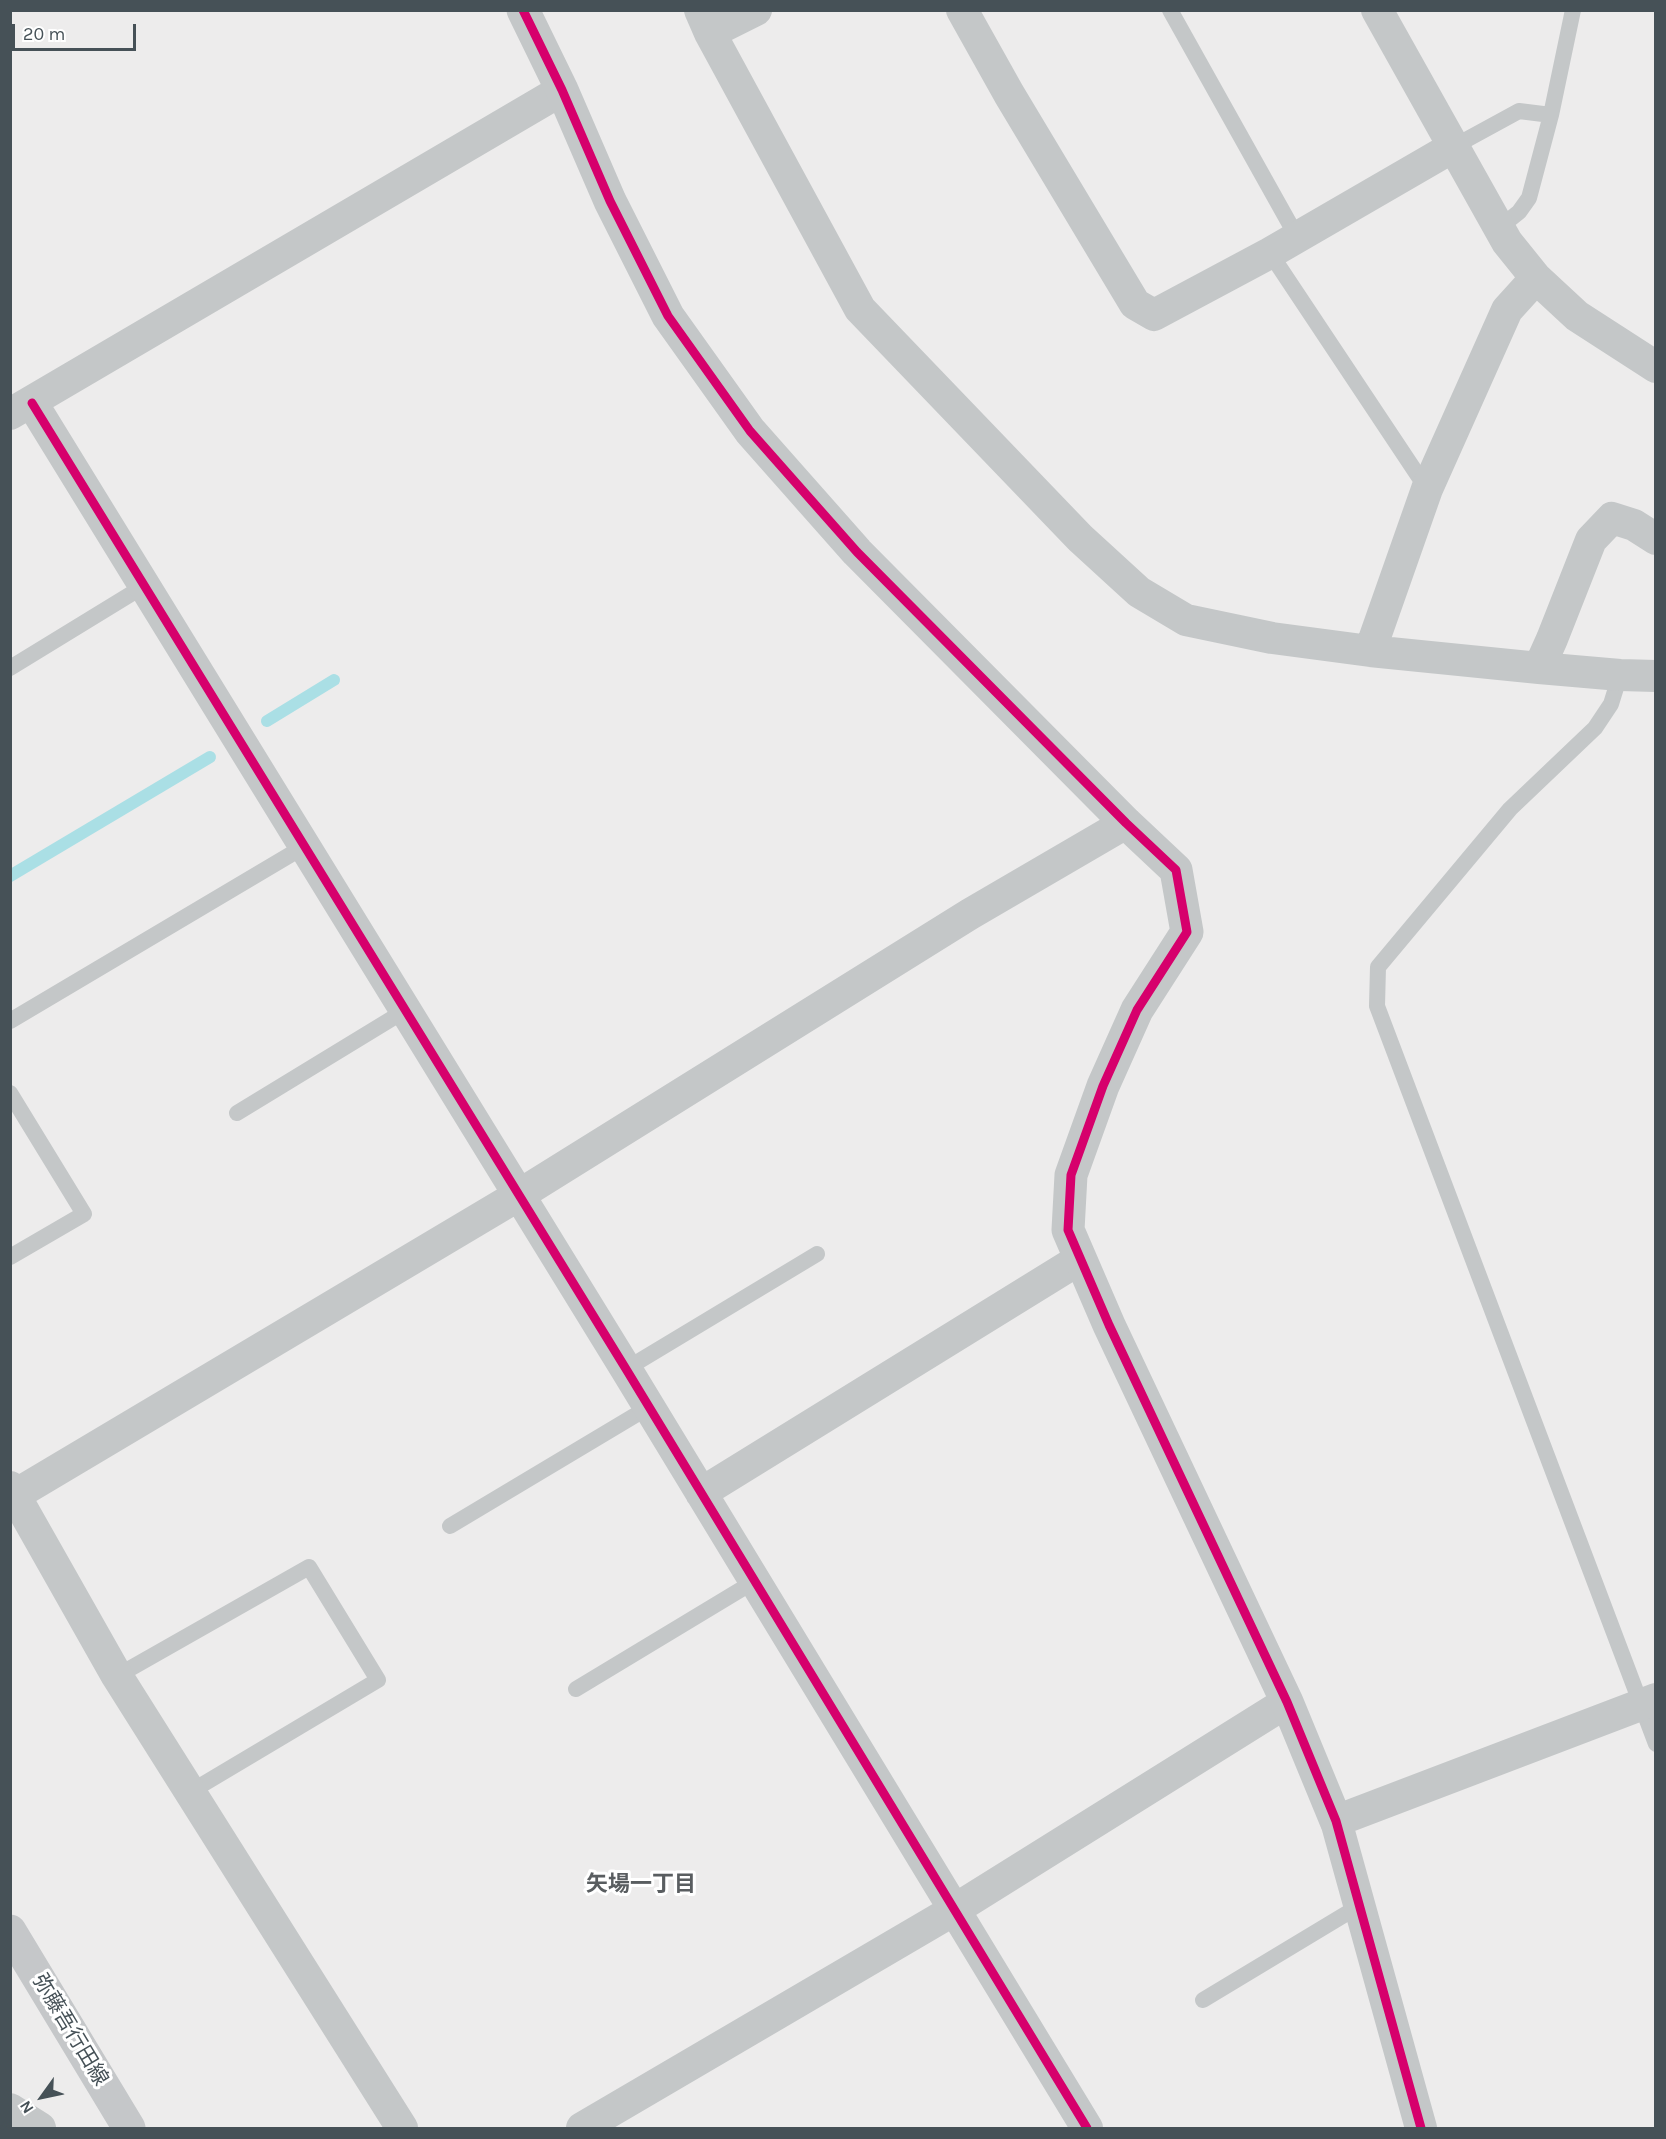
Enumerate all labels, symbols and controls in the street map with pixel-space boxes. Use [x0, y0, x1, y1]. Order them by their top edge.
scale bar [15, 12, 140, 50]
text: 20 m [23, 23, 65, 45]
district label: 矢場一丁目 [586, 1872, 696, 1898]
street label: 弥藤吾行田線 [27, 1970, 113, 2090]
north arrow [12, 2067, 72, 2127]
text: N [15, 2097, 38, 2117]

